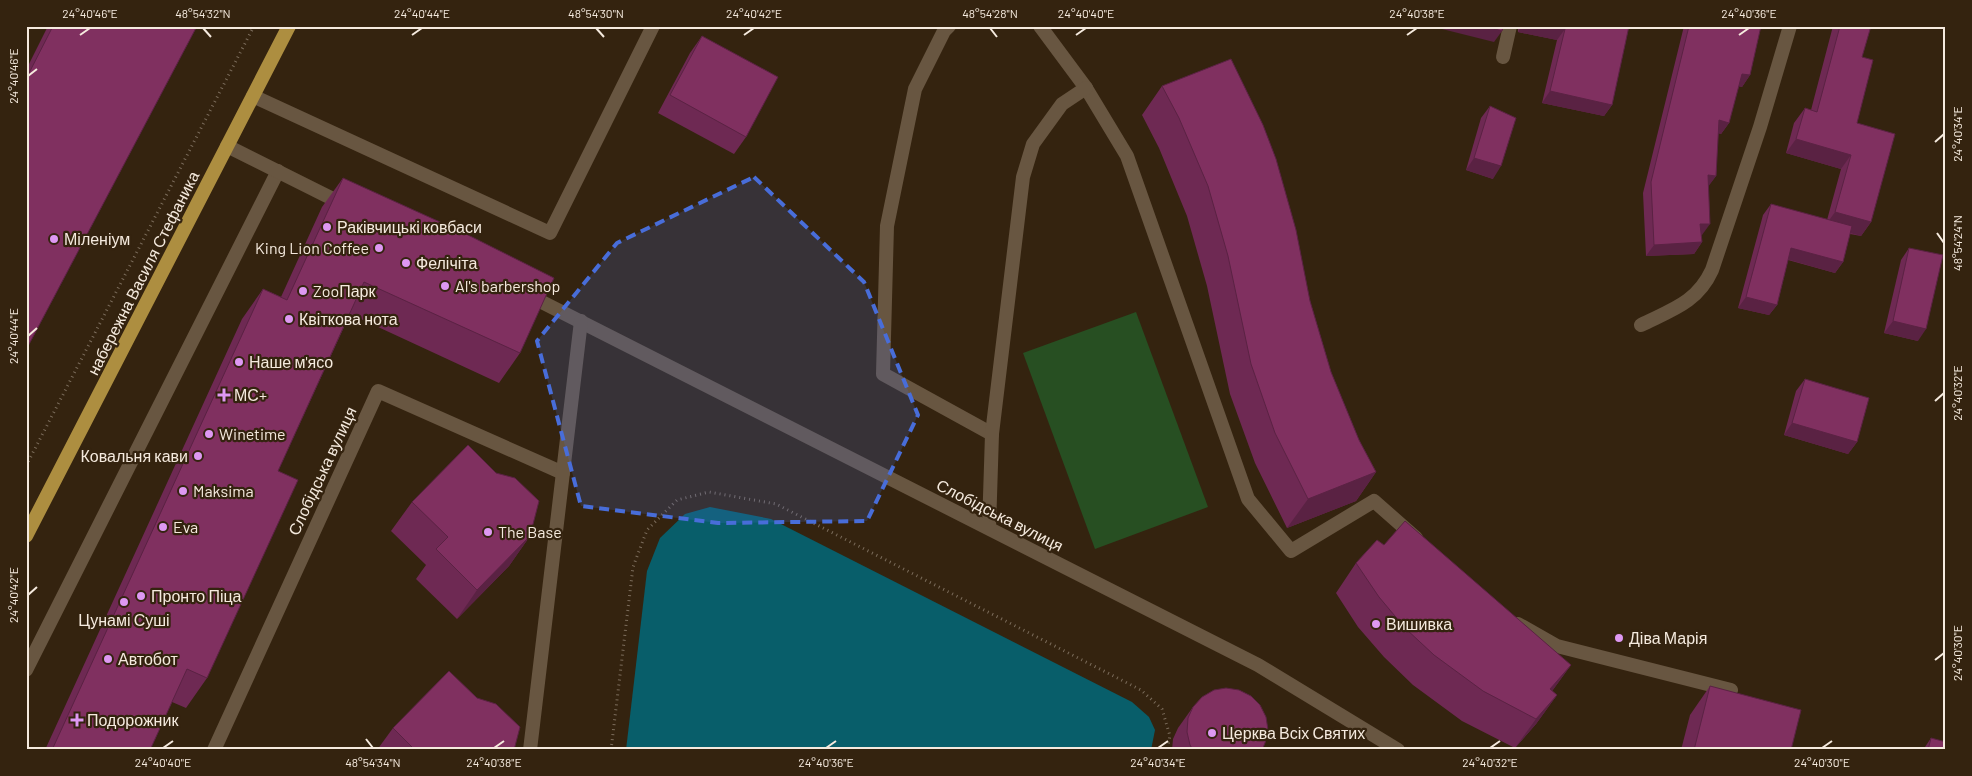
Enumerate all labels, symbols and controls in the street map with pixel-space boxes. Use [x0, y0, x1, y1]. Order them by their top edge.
text: 24°40'46"E [62, 6, 118, 20]
text: 48°54'32"N [175, 6, 231, 20]
text: 24°40'44"E [394, 6, 450, 20]
text: 48°54'30"N [568, 6, 624, 20]
text: 24°40'42"E [726, 6, 782, 20]
text: 48°54'28"N [962, 6, 1018, 20]
text: 24°40'40"E [1058, 6, 1114, 20]
text: 24°40'38"E [1389, 6, 1445, 20]
text: 24°40'36"E [1721, 6, 1777, 20]
text: 24°40'46"E [6, 48, 20, 104]
text: 24°40'34"E [1950, 106, 1964, 162]
street label: набережна Василя Стефаника [83, 168, 202, 378]
text: 48°54'24"N [1950, 215, 1964, 271]
place label: Раківчицькі ковбаси [337, 217, 482, 236]
marker: Раківчицькі ковбаси [321, 221, 333, 233]
place label: Міленіум [64, 229, 130, 248]
marker: Міленіум [48, 233, 60, 245]
place label: King Lion Coffee [255, 238, 369, 257]
marker: King Lion Coffee [373, 242, 385, 254]
place label: Фелічіта [416, 253, 477, 272]
marker: Фелічіта [400, 257, 412, 269]
place label: Al's barbershop [455, 276, 560, 295]
marker: Al's barbershop [439, 280, 451, 292]
place label: ZooПарк [313, 281, 377, 300]
marker: ZooПарк [297, 285, 309, 297]
text: 24°40'44"E [6, 308, 20, 364]
place label: Квіткова нота [299, 309, 398, 328]
marker: Квіткова нота [283, 313, 295, 325]
place label: Наше м'ясо [249, 352, 333, 371]
marker: Наше м'ясо [233, 356, 245, 368]
text: 24°40'32"E [1950, 365, 1964, 421]
place label: МС+ [234, 385, 267, 404]
marker: МС+ [218, 389, 230, 401]
street label: Слобідська вулиця [283, 403, 360, 538]
place label: Winetime [219, 424, 286, 443]
marker: Winetime [203, 428, 215, 440]
place label: Ковальня кави [81, 446, 188, 465]
marker: Ковальня кави [192, 450, 204, 462]
street label: Слобідська вулиця [934, 474, 1067, 555]
place label: Maksima [193, 481, 254, 500]
marker: Maksima [177, 485, 189, 497]
place label: Eva [173, 517, 198, 536]
marker: Eva [157, 521, 169, 533]
place label: The Base [498, 522, 562, 541]
marker: The Base [482, 526, 494, 538]
text: 24°40'42"E [6, 567, 20, 623]
place label: Пронто Піца [151, 586, 242, 605]
marker: Пронто Піца [135, 590, 147, 602]
marker: Цунамі Суші [118, 596, 130, 608]
place label: Цунамі Суші [78, 610, 170, 629]
place label: Вишивка [1386, 614, 1452, 633]
marker: Вишивка [1370, 618, 1382, 630]
text: 24°40'30"E [1950, 625, 1964, 681]
place label: Діва Марія [1629, 628, 1707, 647]
marker: Діва Марія [1613, 632, 1625, 644]
place label: Автобот [118, 649, 179, 668]
marker: Автобот [102, 653, 114, 665]
place label: Подорожник [87, 710, 179, 729]
marker: Подорожник [71, 714, 83, 726]
place label: Церква Всіх Святих [1222, 723, 1365, 742]
marker: Церква Всіх Святих [1206, 727, 1218, 739]
text: 24°40'40"E [135, 755, 191, 769]
text: 48°54'34"N [345, 755, 401, 769]
text: 24°40'38"E [466, 755, 522, 769]
text: 24°40'36"E [798, 755, 854, 769]
text: 24°40'34"E [1130, 755, 1186, 769]
text: 24°40'32"E [1462, 755, 1518, 769]
text: 24°40'30"E [1794, 755, 1850, 769]

